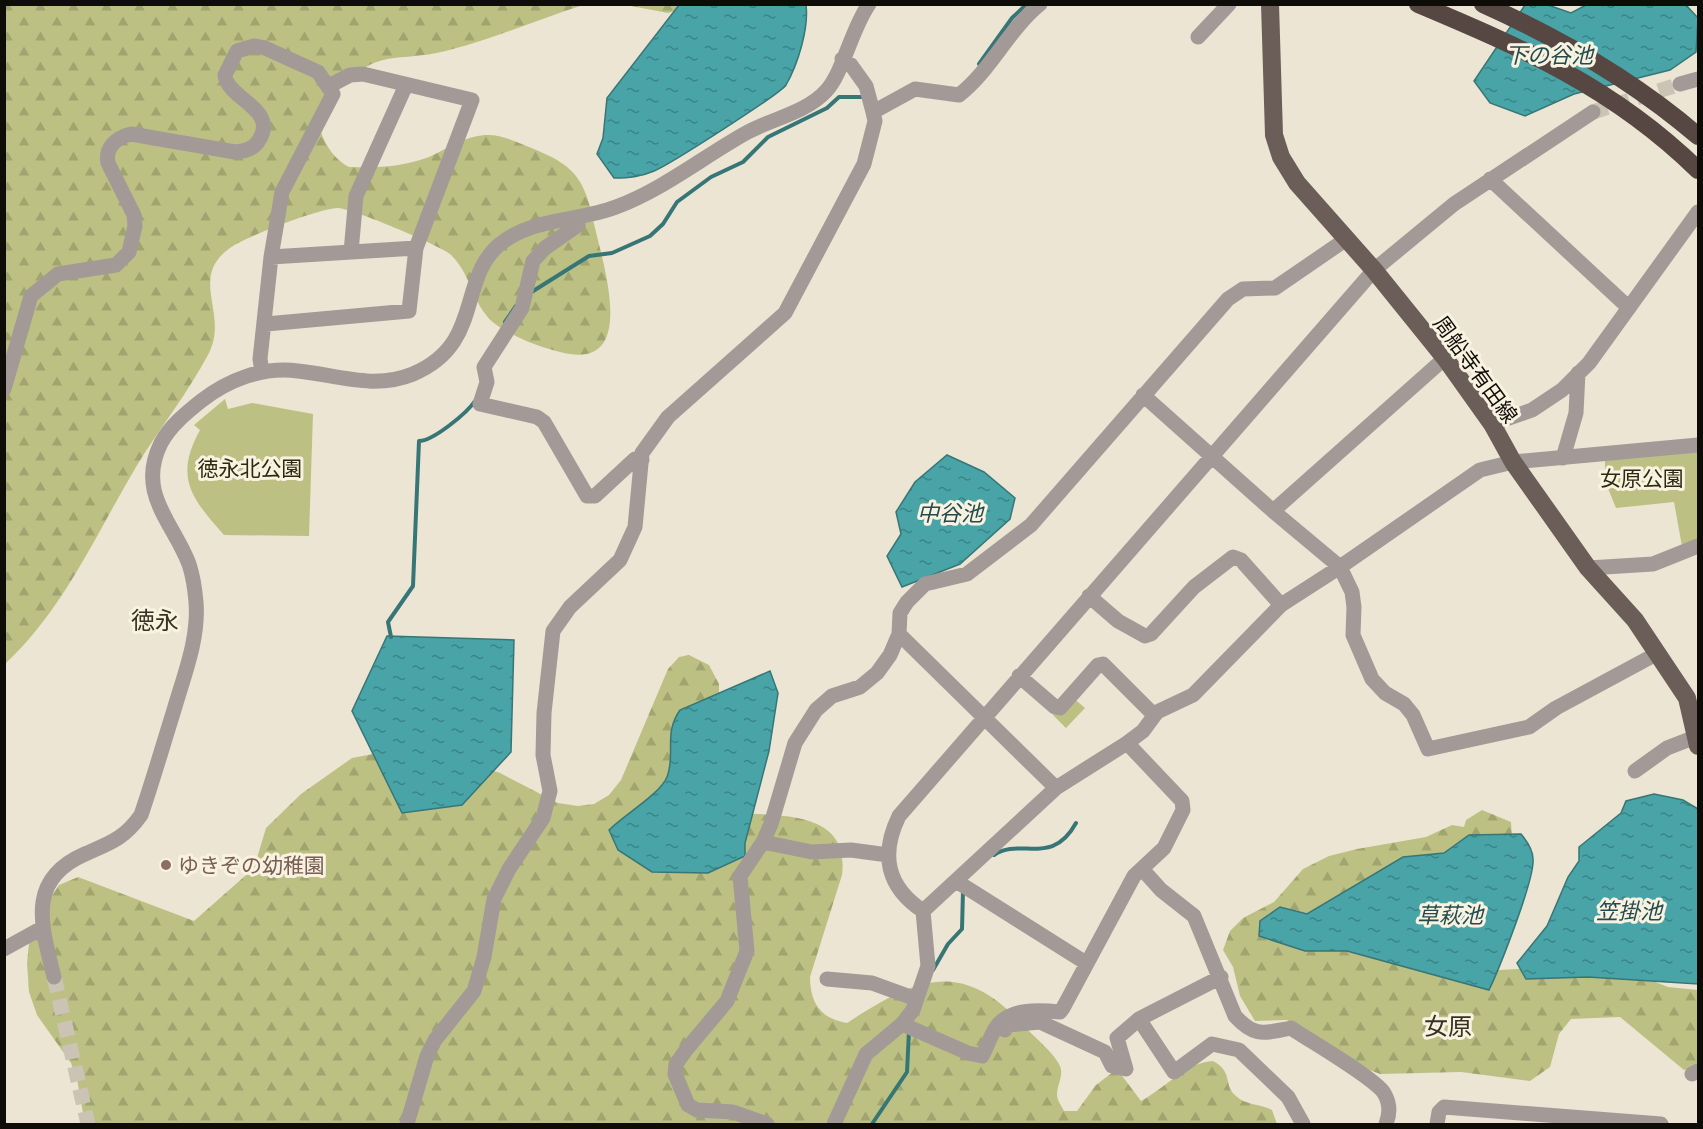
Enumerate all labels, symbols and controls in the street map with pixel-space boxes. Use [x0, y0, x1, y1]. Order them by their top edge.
water label: 下の谷池 [1505, 41, 1595, 68]
street label: 周船寺有田線 [1428, 310, 1524, 428]
park label: 徳永北公園 [198, 455, 303, 481]
park label: 女原公園 [1600, 465, 1684, 491]
water label: 中谷池 [917, 499, 985, 526]
district label: 徳永 [131, 605, 179, 634]
place label: ゆきぞの幼稚園 [178, 852, 325, 878]
marker: ゆきぞの幼稚園 [159, 858, 173, 872]
water label: 笠掛池 [1596, 897, 1664, 924]
water label: 草萩池 [1417, 901, 1485, 928]
district label: 女原 [1424, 1011, 1472, 1040]

